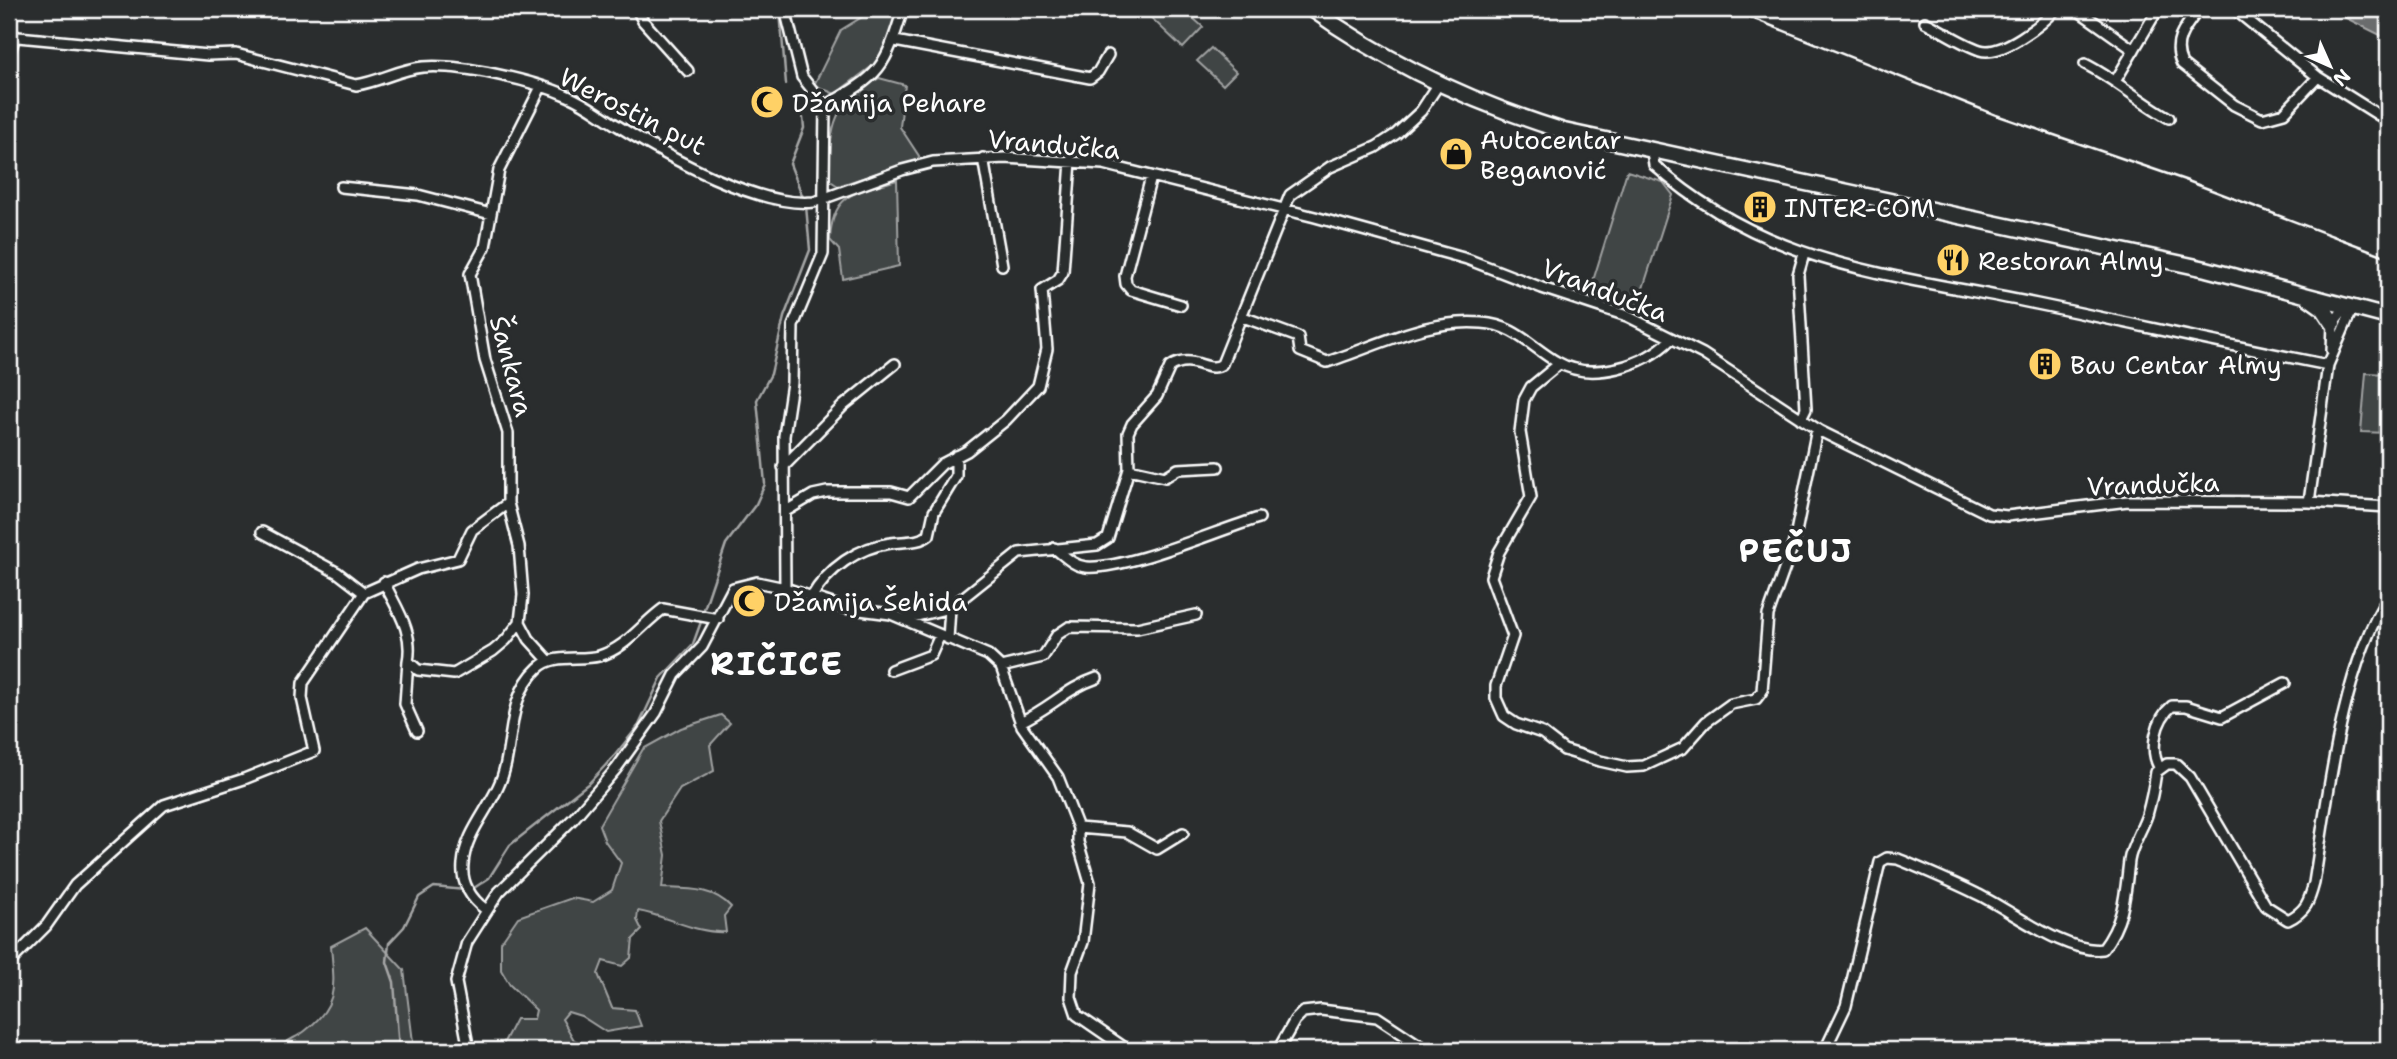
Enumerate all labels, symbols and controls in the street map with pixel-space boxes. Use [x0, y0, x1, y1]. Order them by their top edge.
north arrow [2296, 32, 2366, 102]
street label: Werostin put [554, 59, 712, 163]
text: N [2328, 64, 2356, 92]
mosque icon: Džamija Pehare [748, 83, 786, 121]
place label: Džamija Pehare [792, 85, 987, 120]
street label: Vrandučka [986, 121, 1122, 167]
place label: Autocentar Beganović [1480, 122, 1622, 187]
shop icon: Autocentar Beganović [1437, 135, 1475, 173]
building icon: INTER-COM [1741, 188, 1779, 226]
place label: INTER-COM [1784, 190, 1935, 225]
restaurant icon: Restoran Almy [1934, 241, 1972, 279]
place label: Restoran Almy [1978, 243, 2163, 278]
street label: Vrandučka [1537, 250, 1673, 330]
street label: Šankara [482, 312, 542, 420]
building icon: Bau Centar Almy [2026, 345, 2064, 383]
place label: Bau Centar Almy [2070, 347, 2282, 382]
street label: Vrandučka [2086, 464, 2220, 504]
district label: PEČUJ [1738, 528, 1854, 573]
mosque icon: Džamija Šehida [730, 582, 768, 620]
place label: Džamija Šehida [774, 584, 967, 619]
district label: RIČICE [710, 641, 844, 686]

